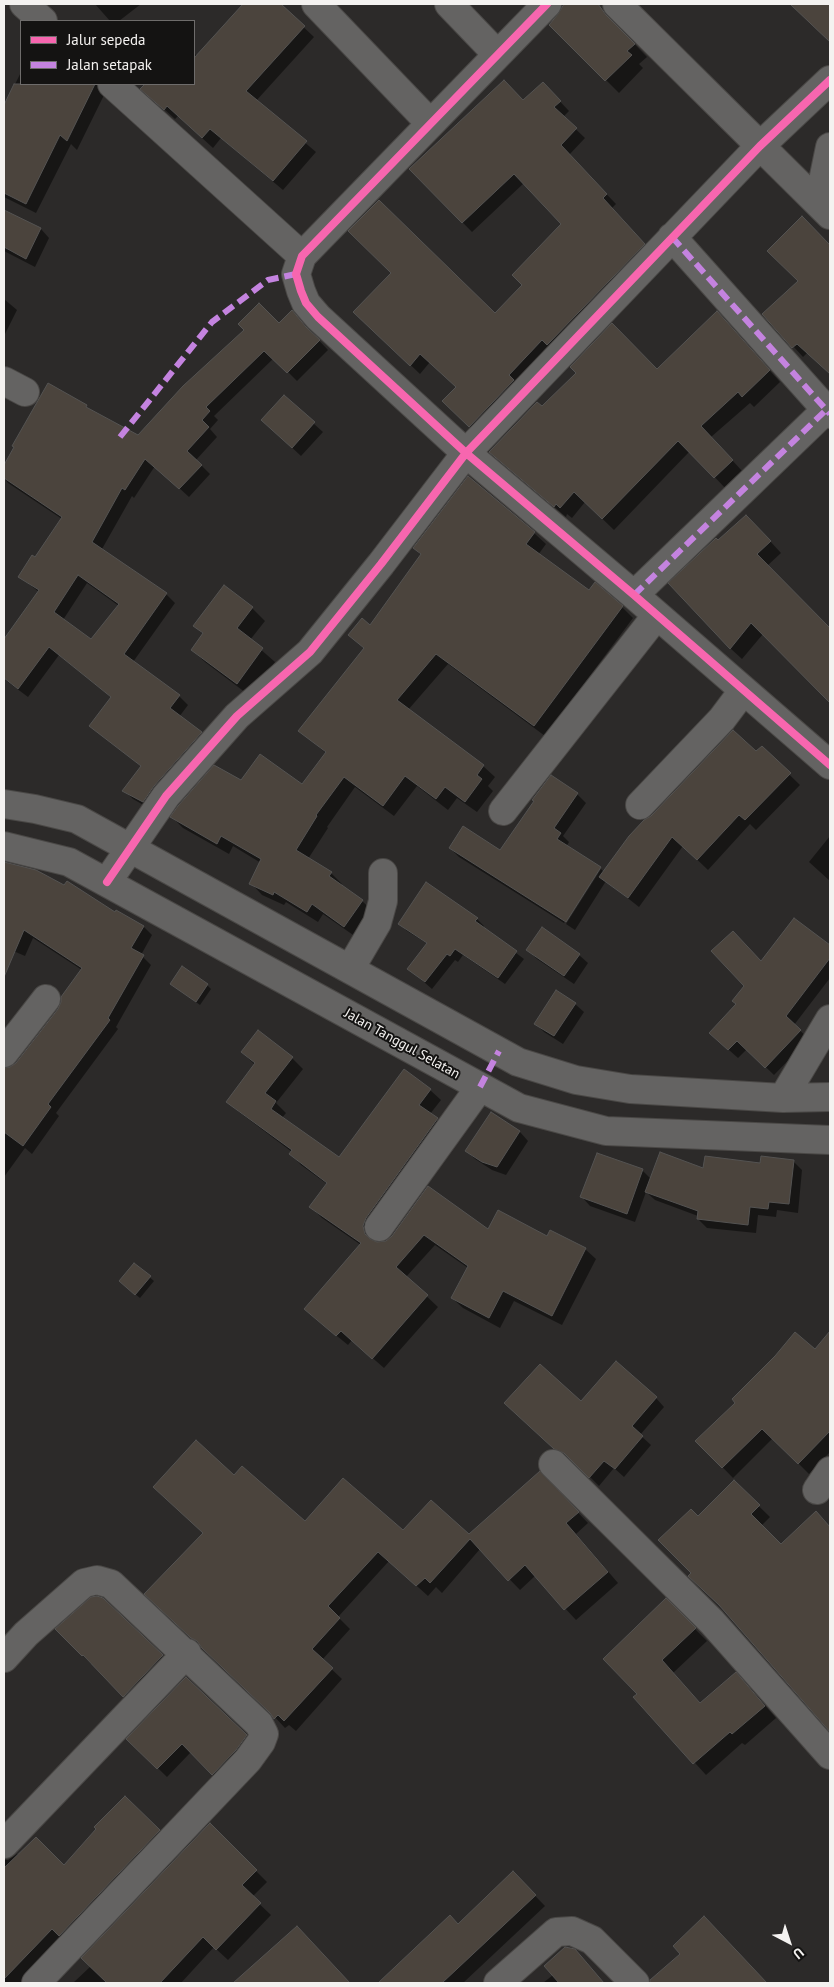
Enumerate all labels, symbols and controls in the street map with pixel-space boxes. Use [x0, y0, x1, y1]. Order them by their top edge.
legend [20, 20, 195, 85]
text: Jalur sepeda [67, 30, 146, 49]
text: Jalan setapak [67, 55, 152, 74]
street label: Jalan Tanggul Selatan [341, 1005, 463, 1083]
north arrow [764, 1917, 814, 1967]
text: U [789, 1944, 808, 1963]

